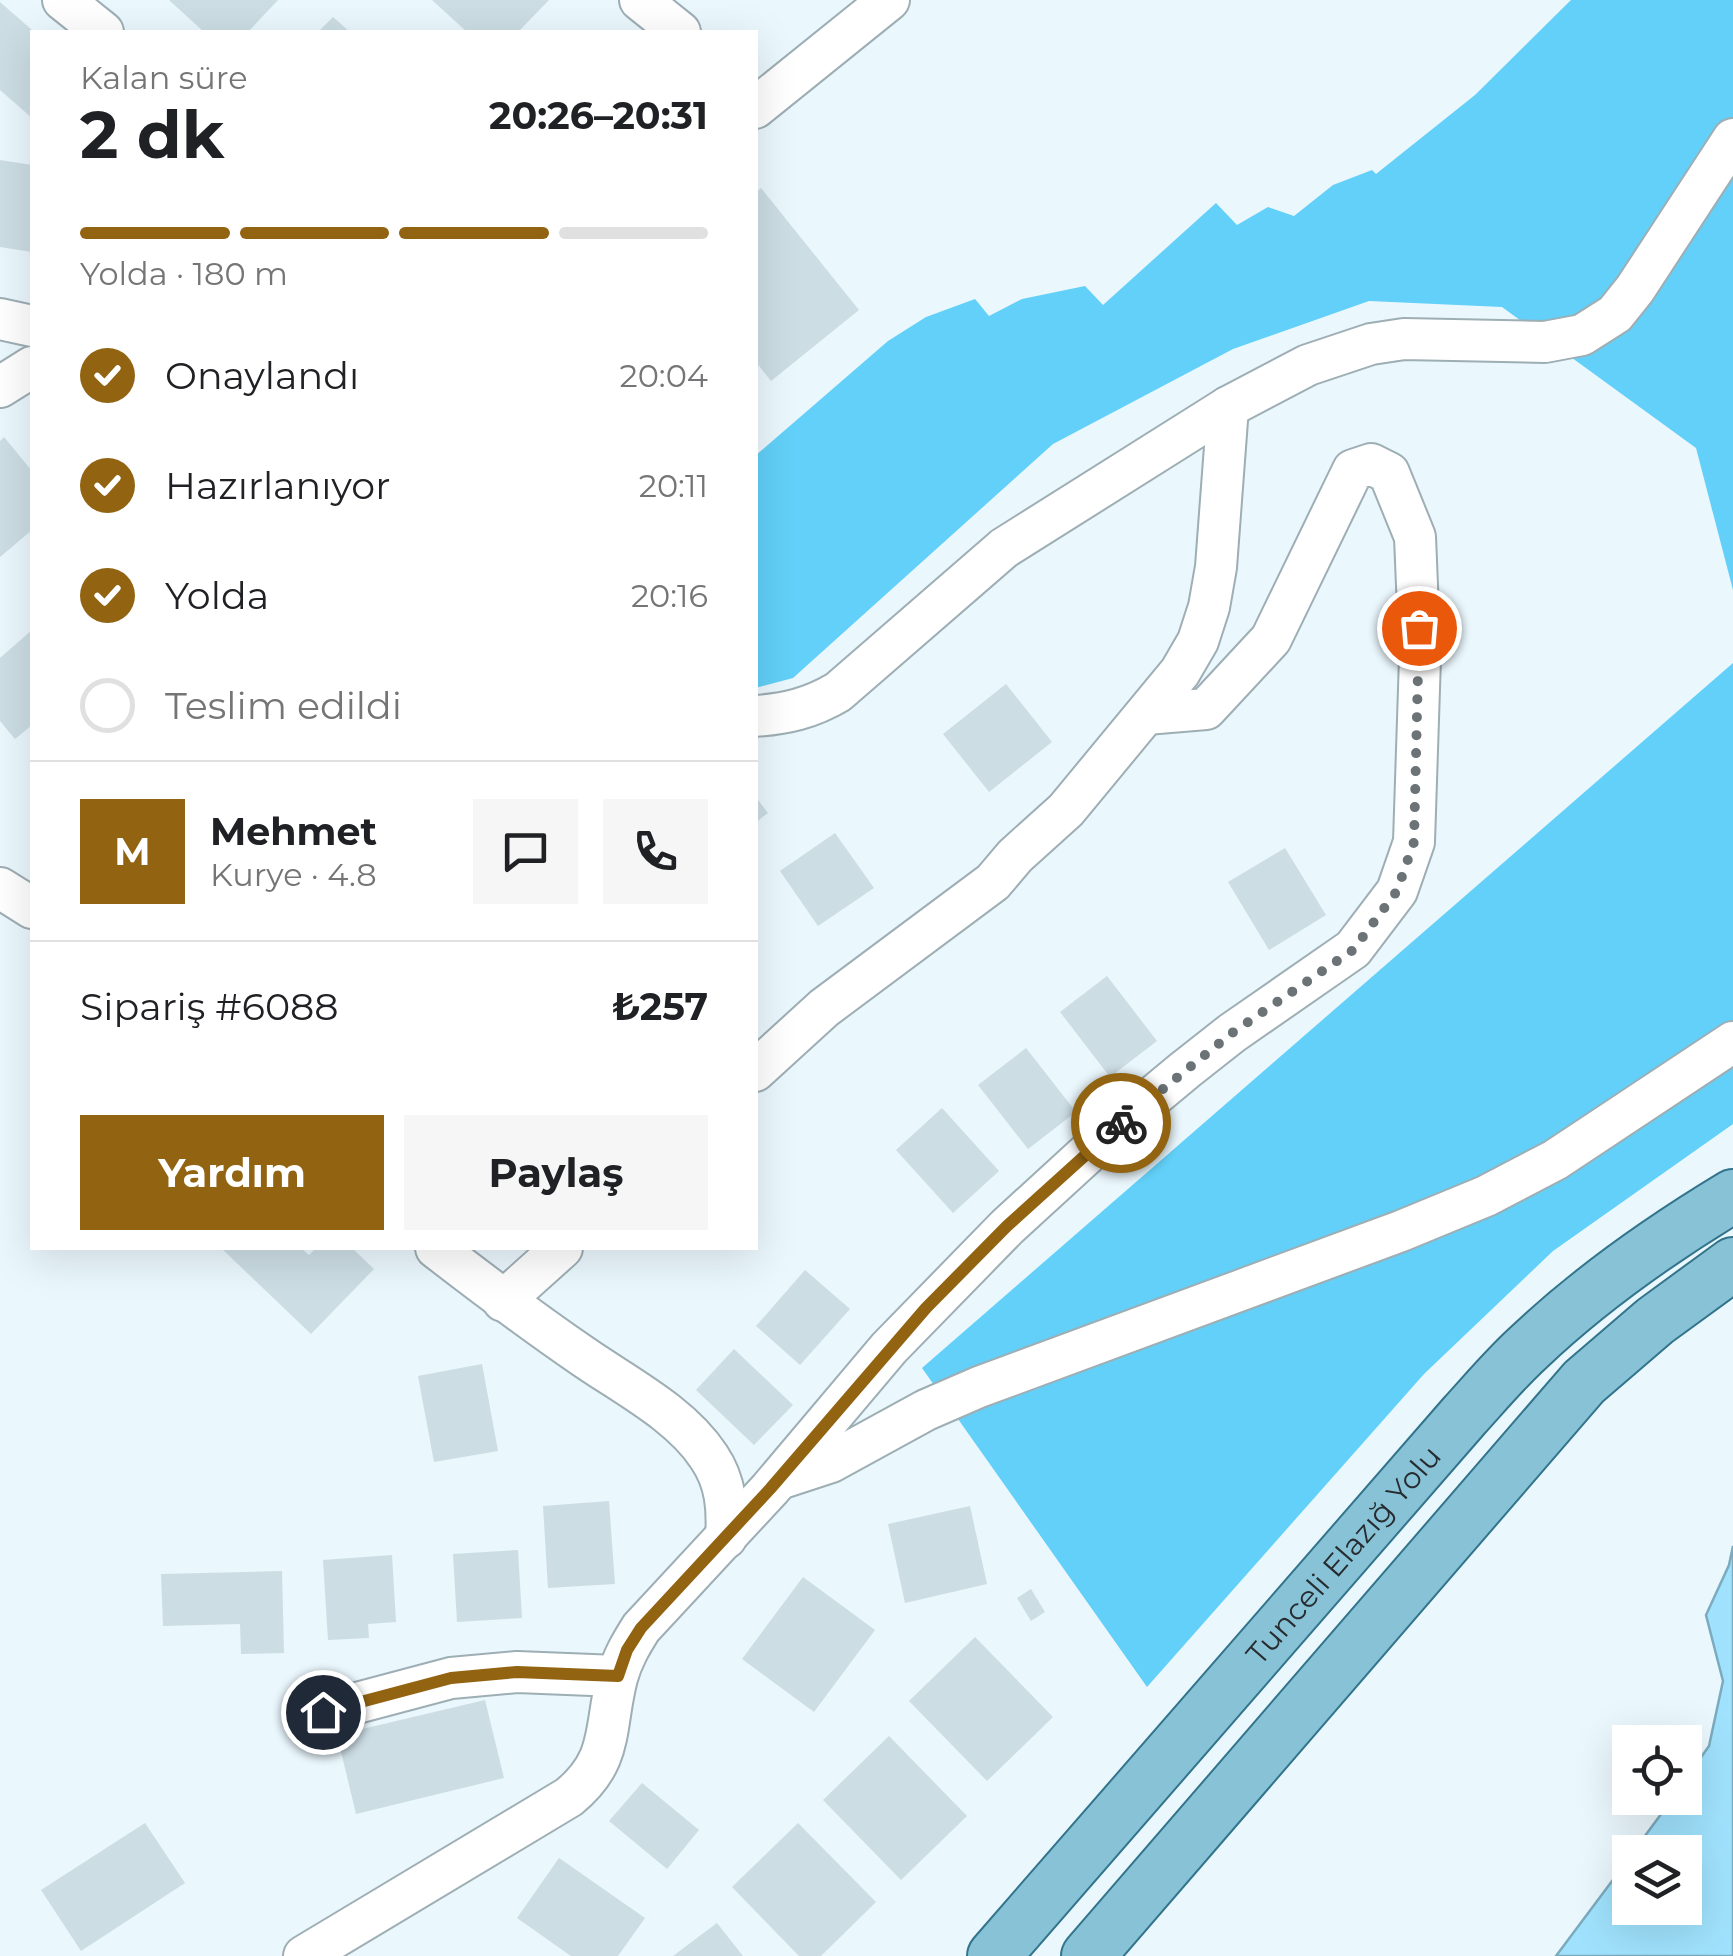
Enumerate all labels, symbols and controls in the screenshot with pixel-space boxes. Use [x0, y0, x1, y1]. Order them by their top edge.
text: Kalan süre [80, 58, 248, 97]
text: 20:26–20:31 [489, 92, 708, 139]
text: 2 dk [80, 95, 224, 174]
text: Yolda · 180 m [80, 254, 288, 293]
icon: check [80, 348, 135, 403]
text: Onaylandı [165, 352, 359, 399]
text: 20:04 [620, 356, 708, 395]
icon: check [80, 458, 135, 513]
text: Hazırlanıyor [165, 462, 390, 509]
text: 20:11 [639, 466, 708, 505]
icon: check [80, 568, 135, 623]
text: Yolda [165, 572, 269, 619]
text: 20:16 [631, 576, 708, 615]
pin [1377, 586, 1462, 671]
icon: bag [1392, 601, 1447, 656]
text: Teslim edildi [165, 682, 402, 729]
button: chat [473, 799, 578, 904]
button: phone [603, 799, 708, 904]
text: Mehmet [210, 808, 377, 855]
text: M [114, 828, 151, 875]
text: Kurye · 4.8 [210, 855, 377, 894]
text: Sipariş #6088 [80, 983, 339, 1030]
text: ₺257 [612, 983, 708, 1030]
courier [1071, 1073, 1171, 1173]
icon: bike [1094, 1096, 1149, 1151]
button: Yardım [80, 1115, 384, 1230]
button: Paylaş [404, 1115, 708, 1230]
street label: Tunceli Elazığ Yolu [1238, 1438, 1449, 1672]
pin [281, 1670, 366, 1755]
icon: home [296, 1685, 351, 1740]
map controls [1612, 1725, 1702, 1925]
button: locate [1612, 1725, 1702, 1815]
button: layers [1612, 1835, 1702, 1925]

